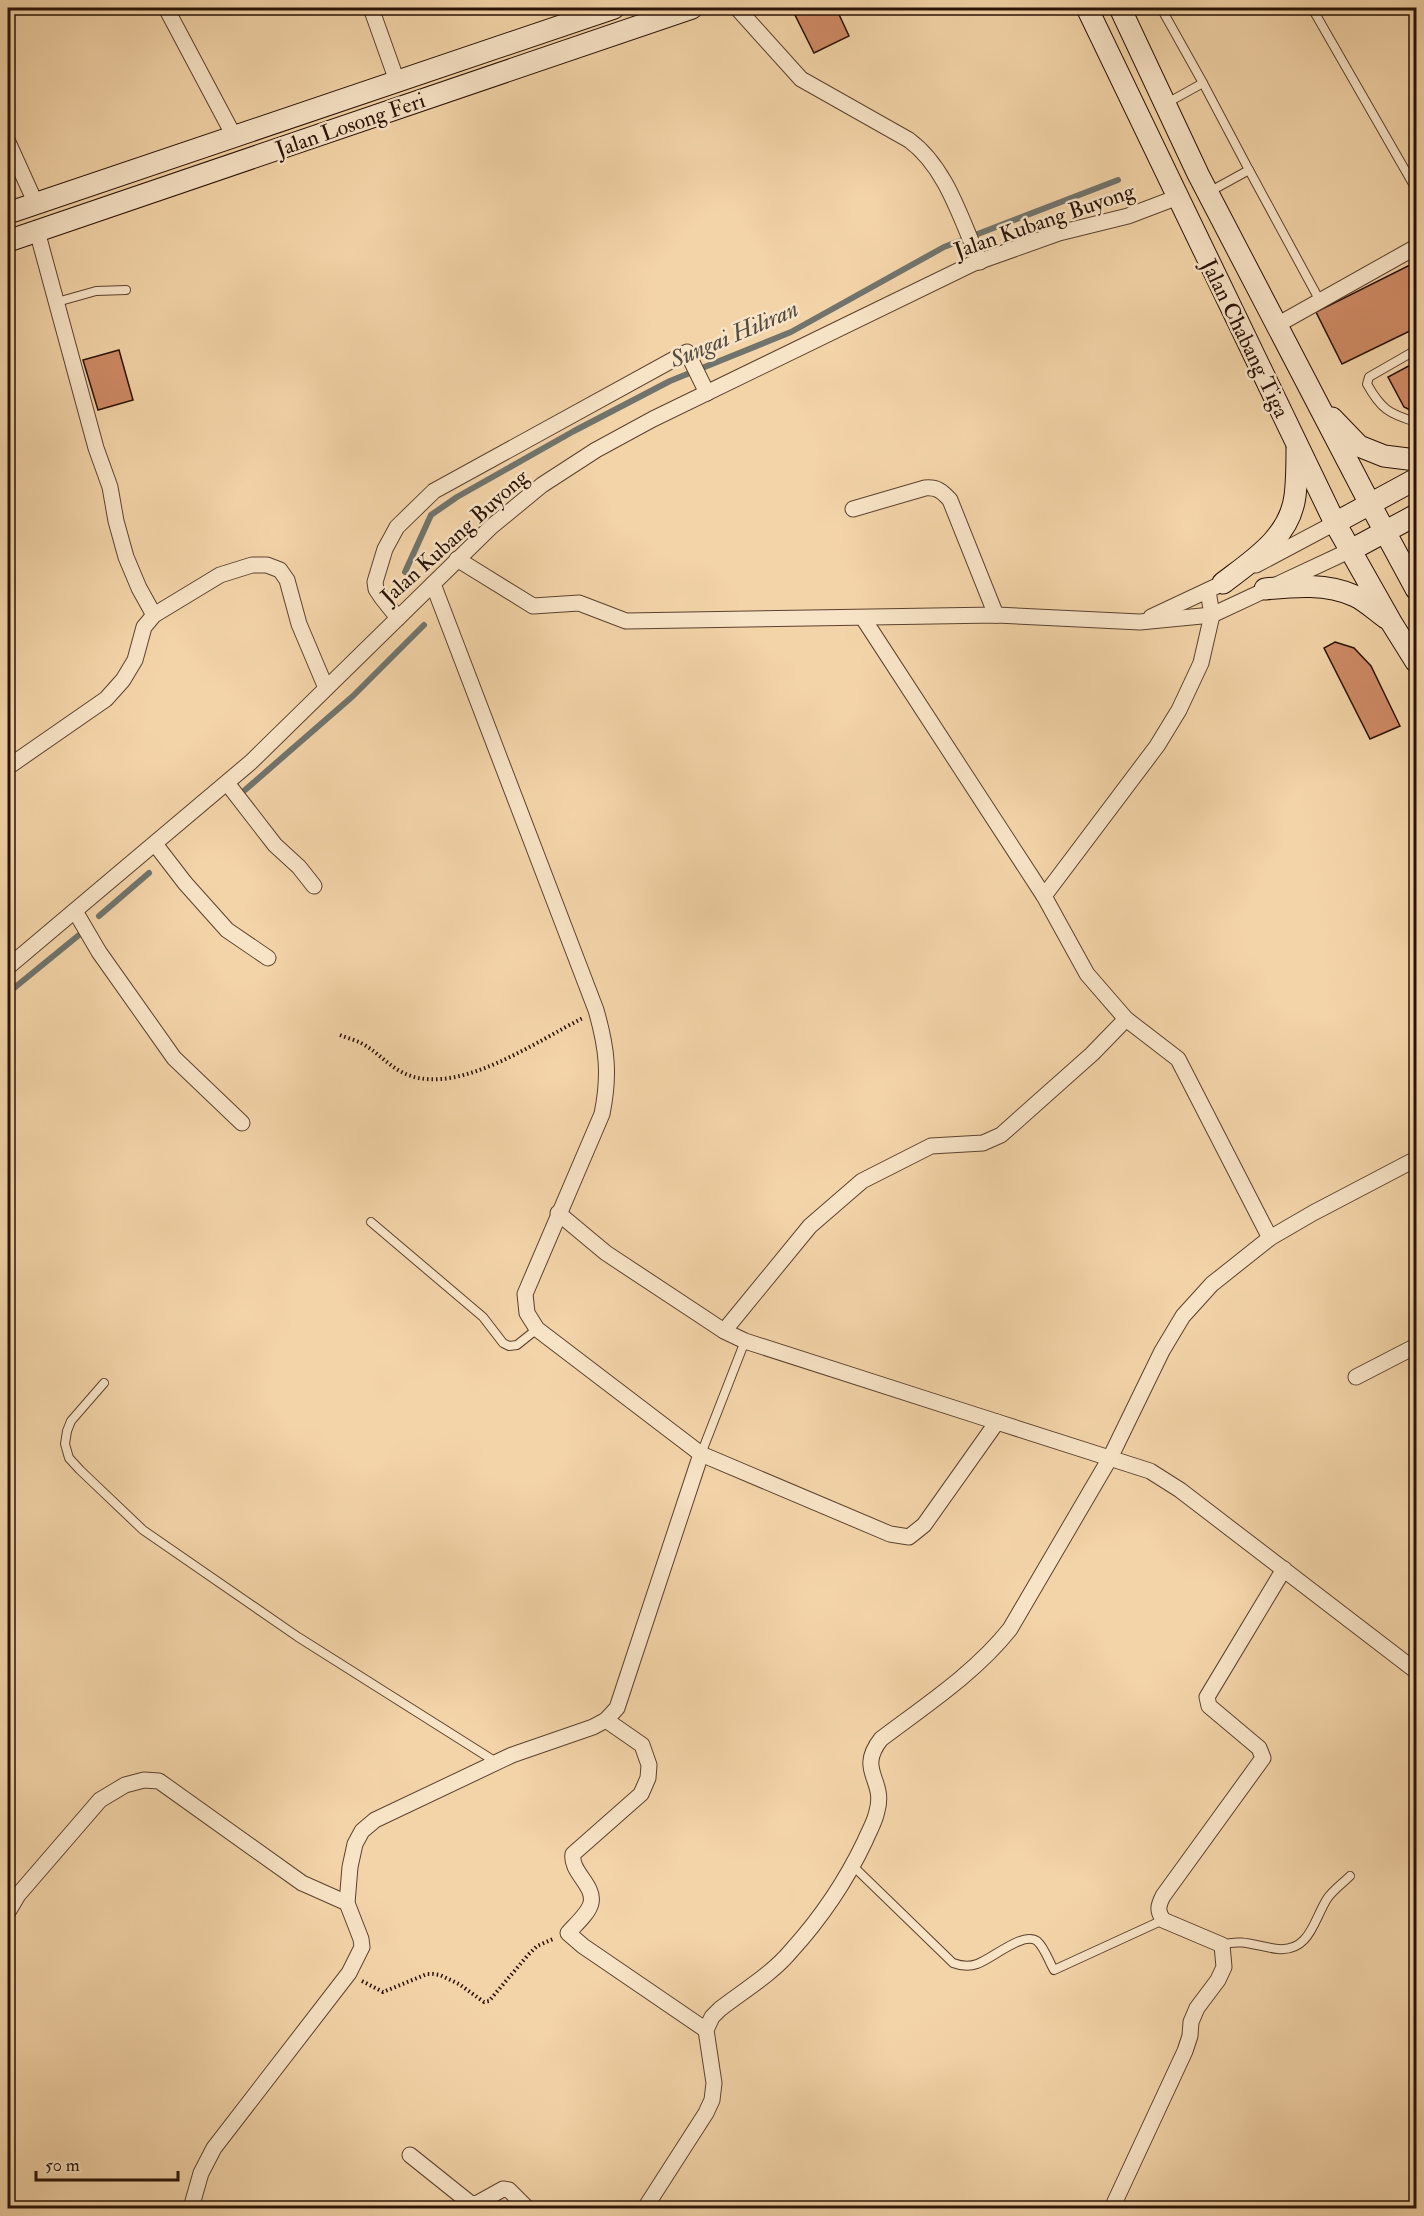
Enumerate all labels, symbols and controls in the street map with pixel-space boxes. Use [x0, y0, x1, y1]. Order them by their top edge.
street label: Jalan Losong Feri [271, 86, 429, 164]
street label: Jalan Kubang Buyong [949, 177, 1139, 265]
street label: Jalan Chabang Tiga [1194, 254, 1296, 423]
water label: Sungai Hiliran [664, 293, 803, 376]
street label: Jalan Kubang Buyong [374, 462, 535, 611]
scale bar [36, 2144, 178, 2182]
text: 50 m [45, 2154, 80, 2177]

